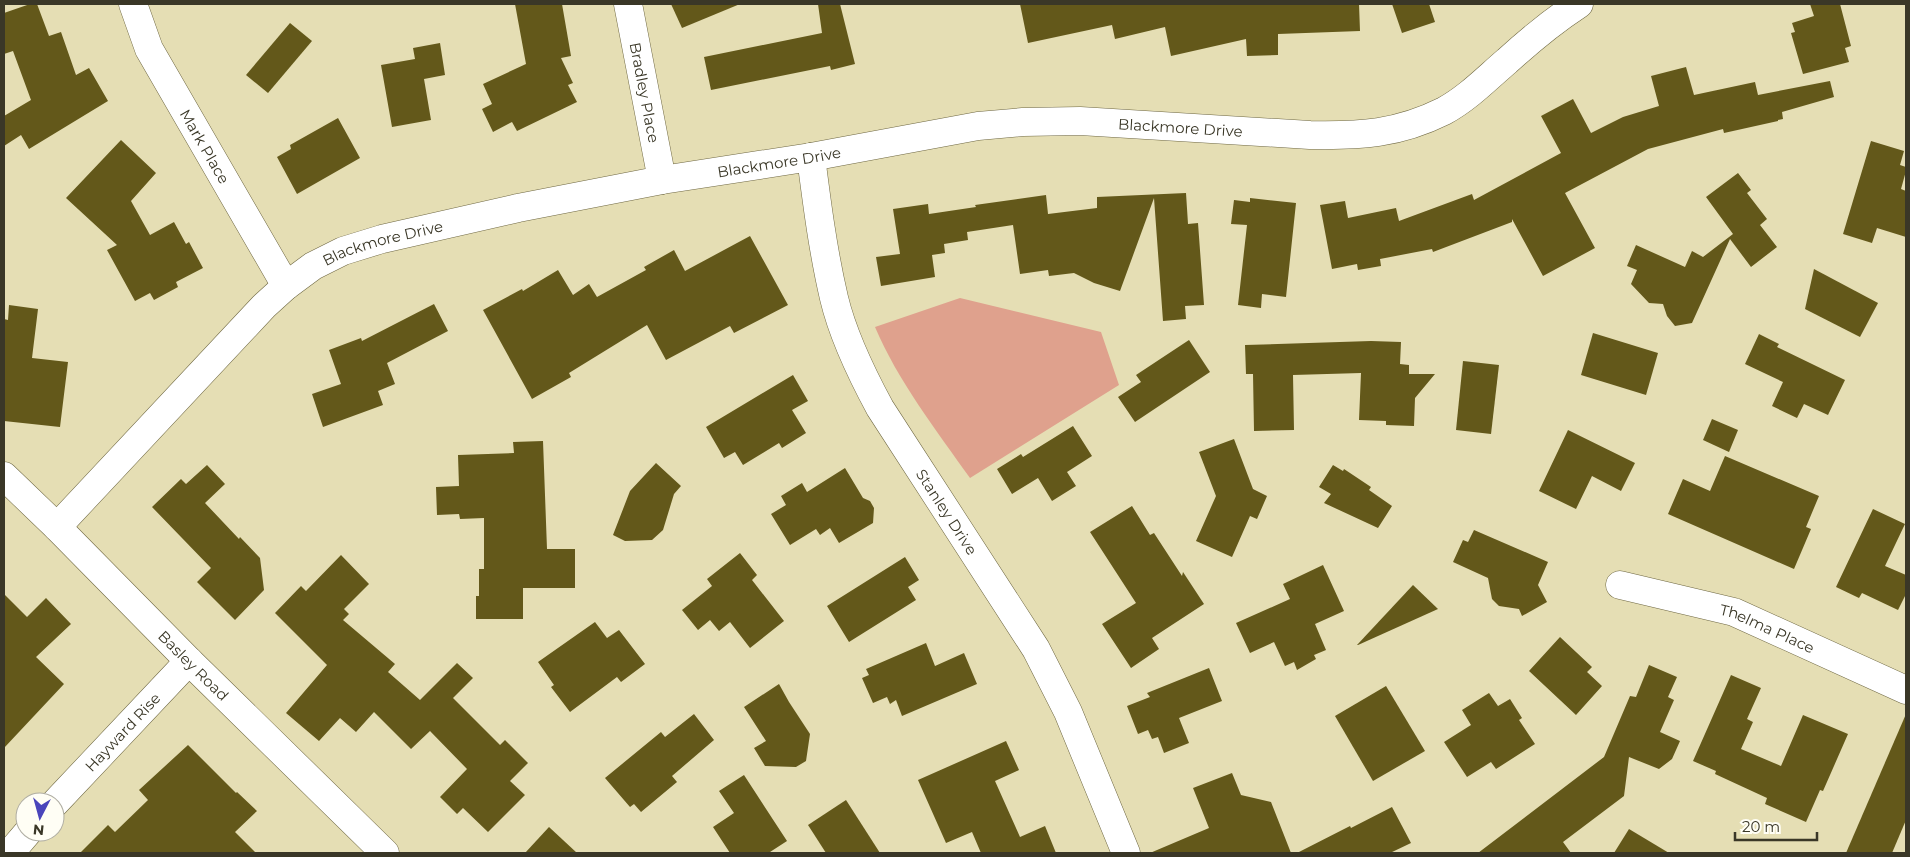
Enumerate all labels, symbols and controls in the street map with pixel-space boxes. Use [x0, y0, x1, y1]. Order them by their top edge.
street label: Bradley Place [626, 41, 664, 144]
street label: Mark Place [176, 105, 234, 187]
street label: Blackmore Drive [1117, 114, 1243, 140]
street label: Blackmore Drive [716, 142, 842, 181]
street label: Blackmore Drive [319, 216, 445, 269]
street label: Stanley Drive [912, 465, 982, 558]
street label: Thelma Place [1718, 600, 1818, 657]
street label: Basley Road [154, 626, 233, 704]
street label: Hayward Rise [80, 688, 164, 775]
north arrow [15, 792, 65, 842]
scale bar [1735, 810, 1818, 842]
text: 20 m [1742, 817, 1780, 836]
text: N [32, 820, 45, 839]

